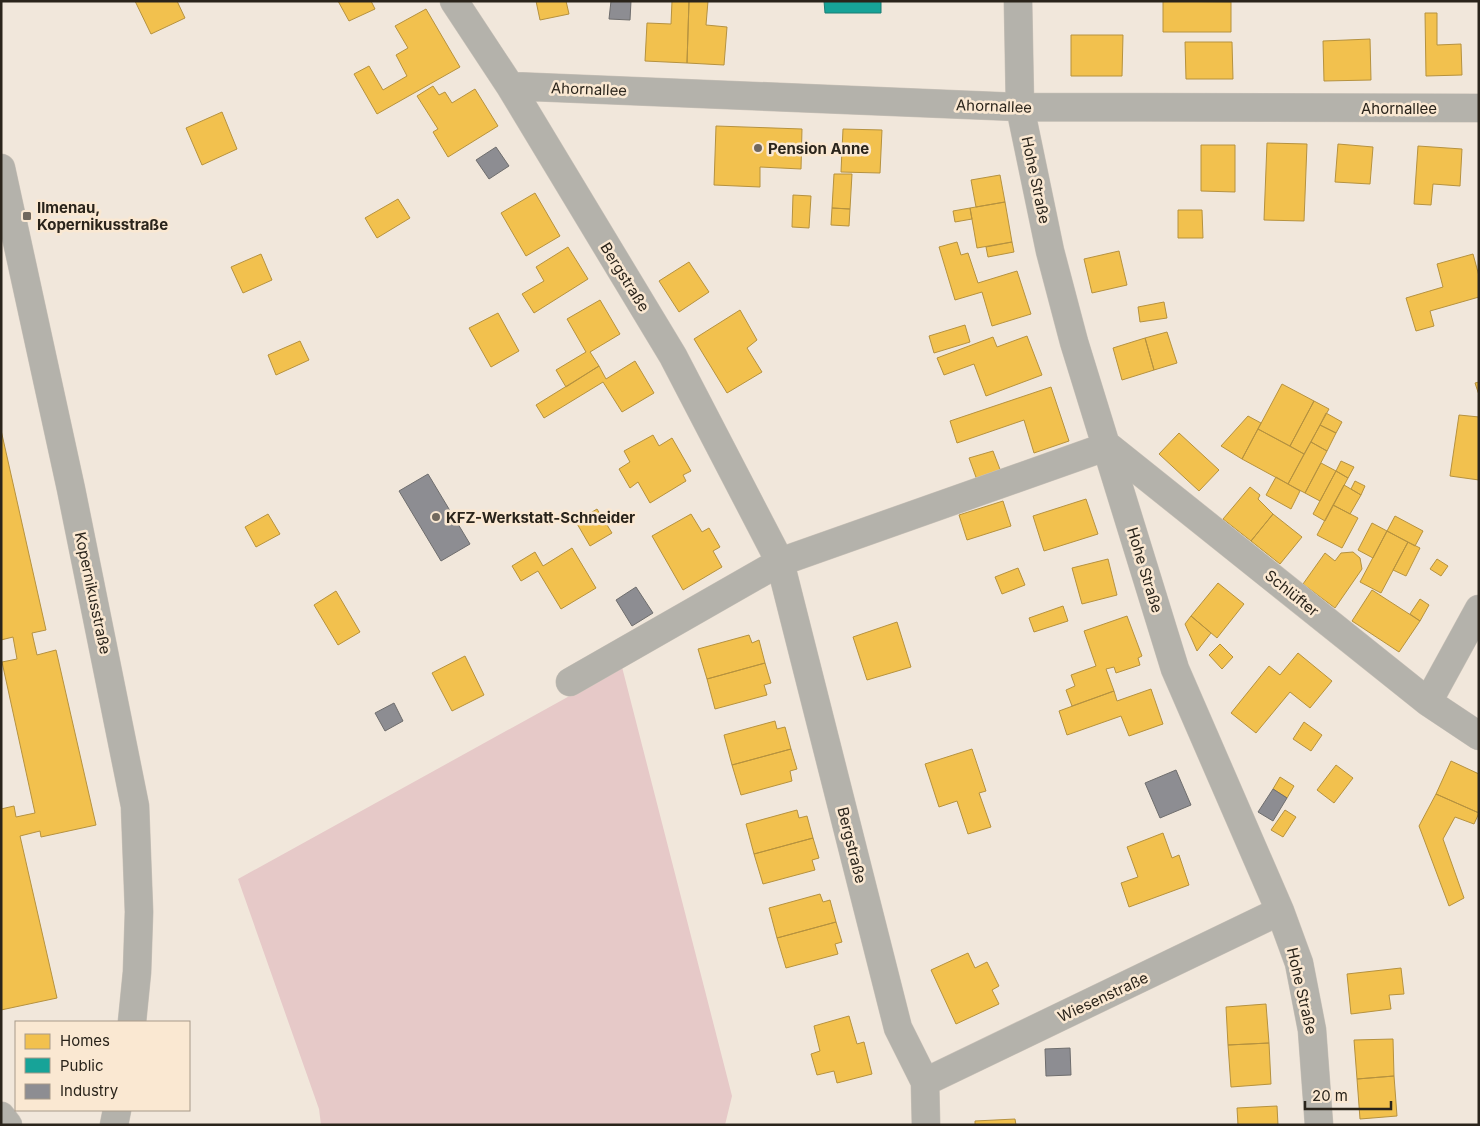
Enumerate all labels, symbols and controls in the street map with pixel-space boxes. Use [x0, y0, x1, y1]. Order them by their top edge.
street label: Ahornallee [551, 78, 627, 100]
street label: Ahornallee [956, 95, 1032, 117]
street label: Ahornallee [1361, 99, 1437, 118]
street label: Hohe Straße [1017, 135, 1055, 225]
place label: Pension Anne [768, 139, 869, 158]
marker: Pension Anne [752, 142, 764, 154]
place label: Ilmenau, Kopernikusstraße [37, 198, 168, 234]
marker: Ilmenau, Kopernikusstraße [21, 210, 33, 222]
street label: Bergstraße [596, 239, 654, 315]
place label: KFZ-Werkstatt-Schneider [446, 508, 635, 527]
marker: KFZ-Werkstatt-Schneider [430, 511, 442, 523]
street label: Hohe Straße [1123, 525, 1167, 615]
street label: Kopernikusstraße [71, 530, 115, 656]
street label: Schlüfter [1261, 566, 1323, 621]
street label: Bergstraße [833, 805, 871, 885]
street label: Hohe Straße [1283, 946, 1321, 1036]
street label: Wiesenstraße [1055, 968, 1151, 1026]
legend [15, 1021, 190, 1111]
text: Homes [60, 1031, 110, 1050]
text: Public [60, 1056, 103, 1075]
scale bar [1305, 1078, 1391, 1110]
text: Industry [60, 1081, 119, 1100]
text: 20 m [1312, 1086, 1348, 1105]

